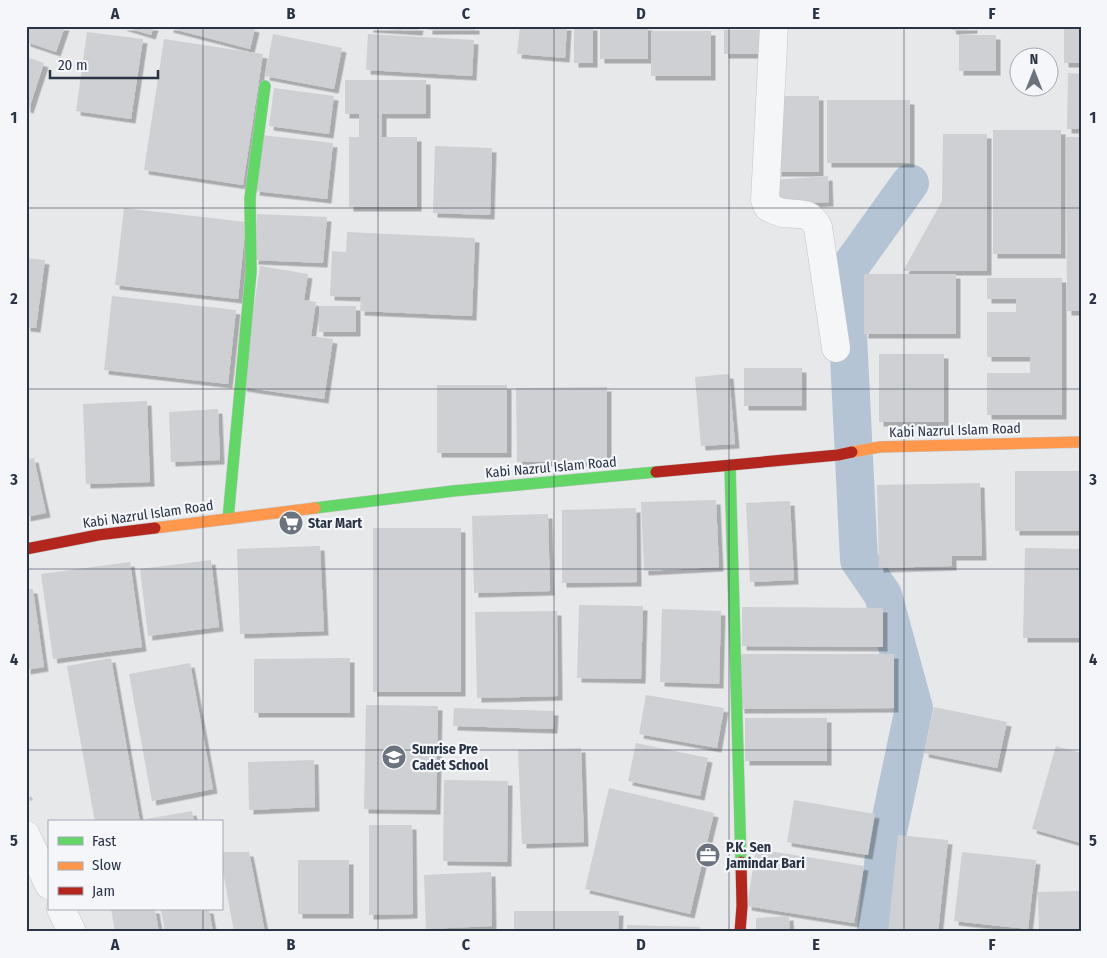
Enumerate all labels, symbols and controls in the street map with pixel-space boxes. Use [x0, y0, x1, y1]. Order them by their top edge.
text: A [110, 4, 120, 23]
text: B [287, 4, 296, 23]
text: C [462, 4, 471, 23]
text: D [636, 4, 646, 23]
text: E [812, 4, 820, 23]
text: F [988, 4, 996, 23]
scale bar [50, 48, 158, 80]
north arrow [1010, 48, 1060, 98]
text: N [1030, 51, 1038, 68]
text: 20 m [58, 56, 88, 74]
text: 1 [11, 108, 17, 127]
text: 1 [1090, 108, 1096, 127]
text: 2 [9, 289, 18, 308]
text: 2 [1088, 289, 1097, 308]
street label: Kabi Nazrul Islam Road [889, 420, 1021, 441]
street label: Kabi Nazrul Islam Road [485, 453, 617, 482]
text: 3 [9, 470, 18, 489]
text: 3 [1088, 470, 1097, 489]
street label: Kabi Nazrul Islam Road [82, 497, 214, 532]
supermarket icon: Star Mart [278, 510, 304, 536]
place label: Star Mart [308, 515, 363, 532]
text: 4 [10, 650, 18, 669]
text: 4 [1089, 650, 1097, 669]
place label: Sunrise Pre Cadet School [412, 741, 488, 774]
school or university icon: Sunrise Pre Cadet School [381, 744, 407, 770]
legend [48, 820, 222, 910]
text: 5 [10, 831, 18, 850]
text: 5 [1089, 831, 1097, 850]
text: Fast [92, 832, 116, 850]
place label: P.K. Sen Jamindar Bari [725, 839, 805, 872]
office icon: P.K. Sen Jamindar Bari [695, 842, 721, 868]
text: Slow [92, 856, 121, 874]
text: Jam [92, 882, 115, 900]
text: A [110, 935, 120, 954]
text: B [287, 935, 296, 954]
text: C [462, 935, 471, 954]
text: D [636, 935, 646, 954]
text: E [812, 935, 820, 954]
text: F [988, 935, 996, 954]

